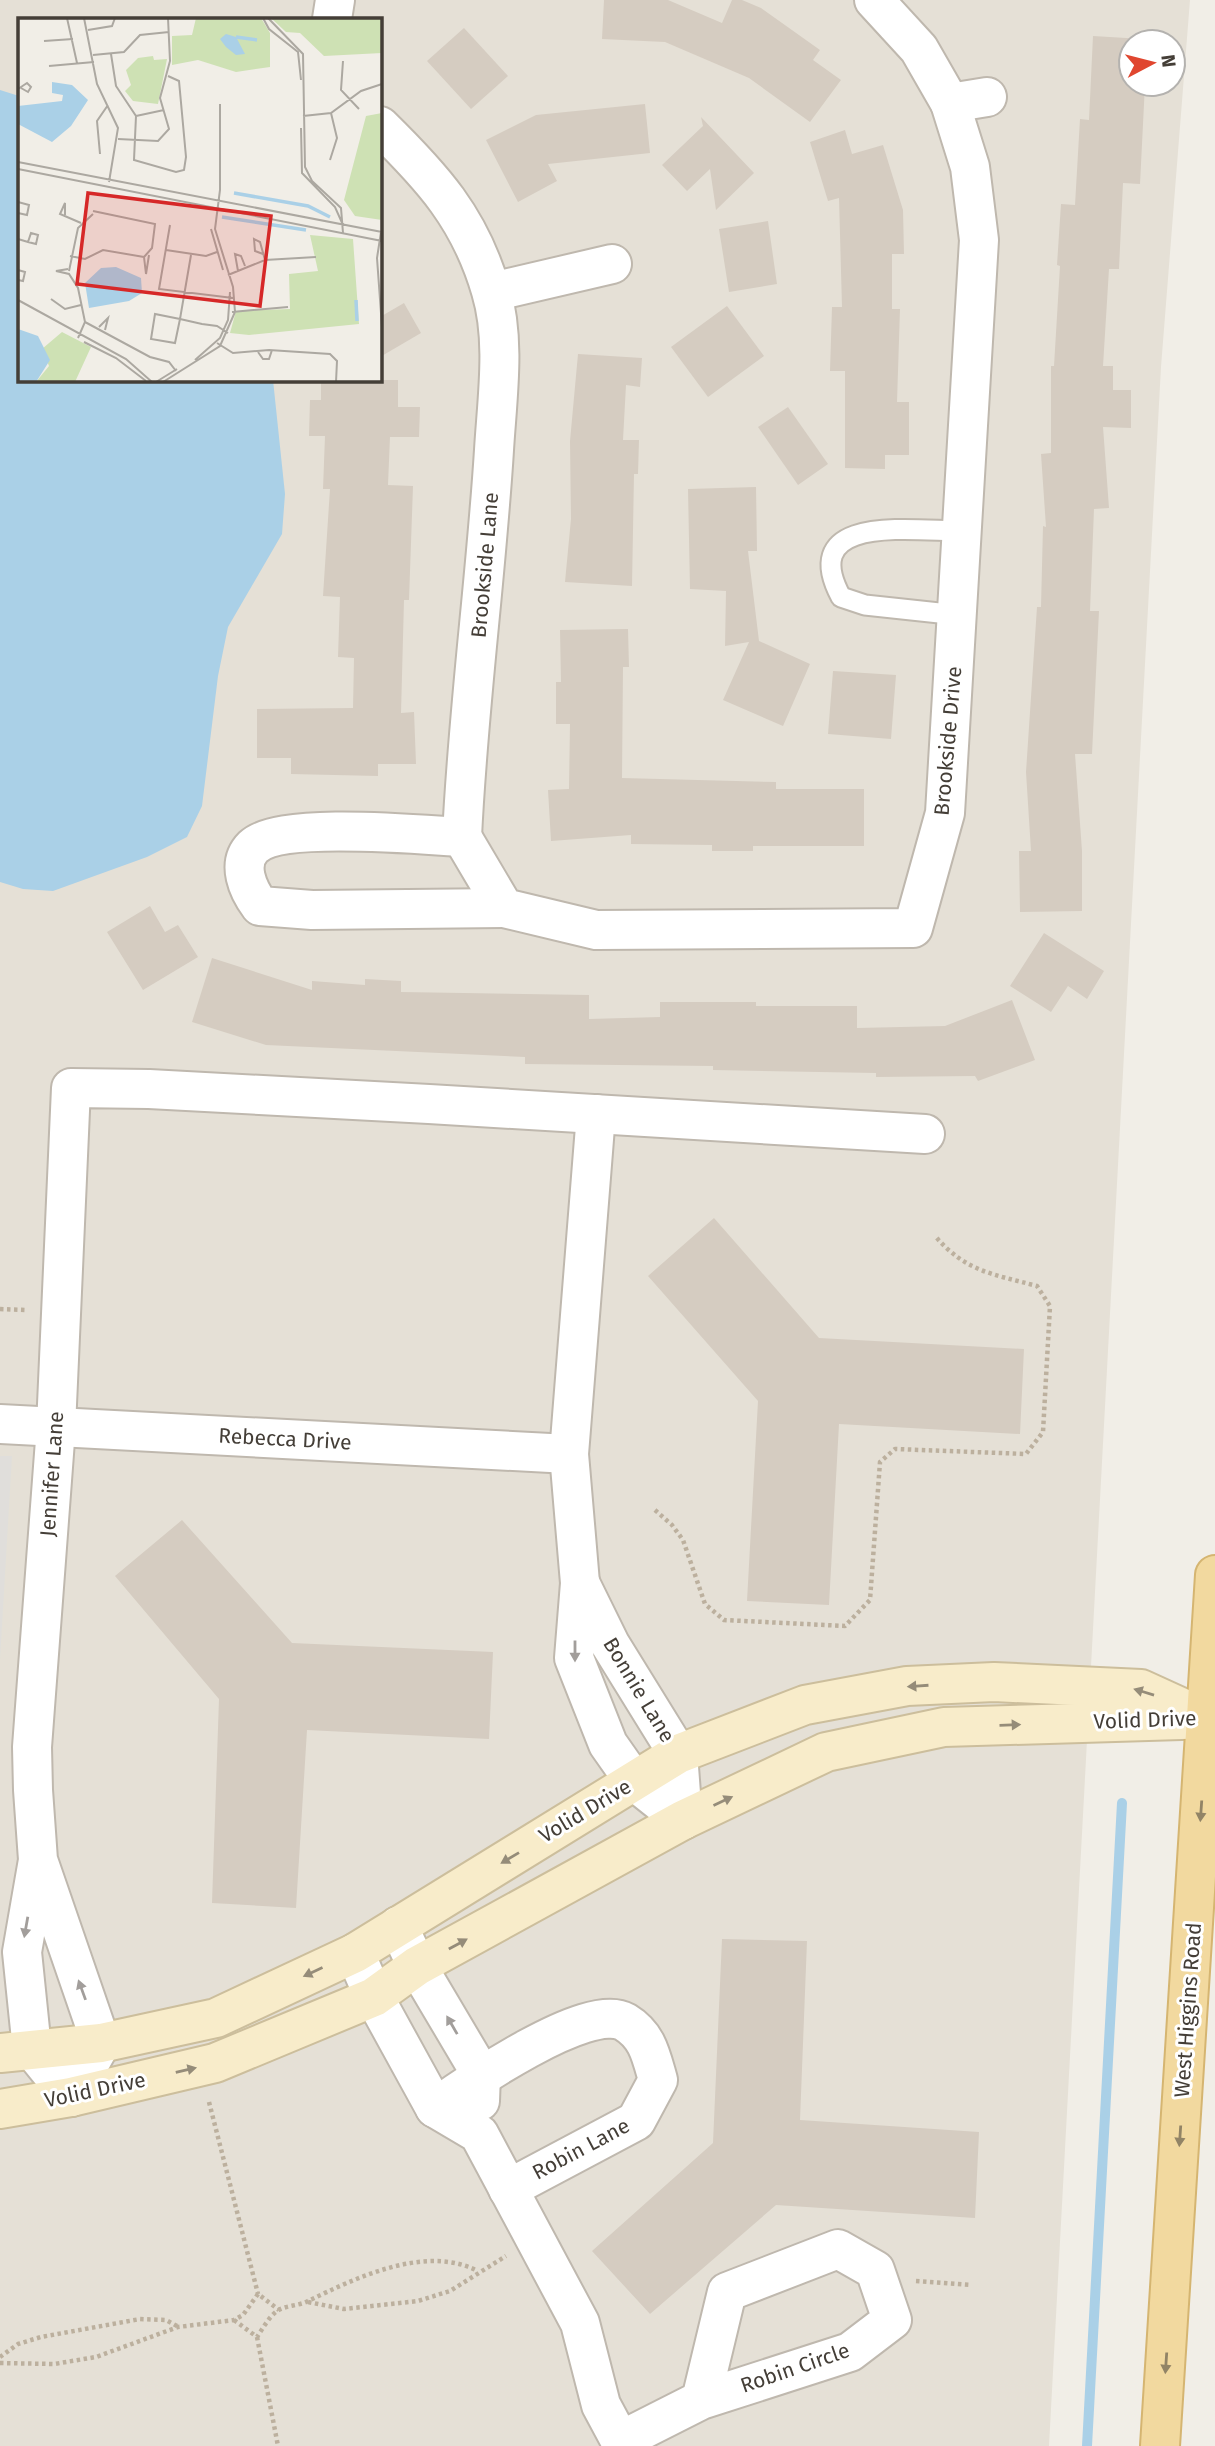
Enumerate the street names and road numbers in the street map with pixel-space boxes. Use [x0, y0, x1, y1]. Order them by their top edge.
street label: Brookside Lane [466, 491, 504, 639]
street label: Brookside Drive [929, 665, 967, 817]
street label: Jennifer Lane [35, 1410, 69, 1538]
street label: Rebecca Drive [218, 1423, 352, 1455]
street label: Bonnie Lane [597, 1633, 681, 1747]
street label: Volid Drive [1093, 1705, 1197, 1735]
street label: Volid Drive [534, 1773, 636, 1849]
street label: West Higgins Road [1169, 1922, 1207, 2098]
street label: Volid Drive [42, 2067, 148, 2113]
street label: Robin Lane [528, 2113, 634, 2185]
street label: Robin Circle [737, 2337, 853, 2399]

